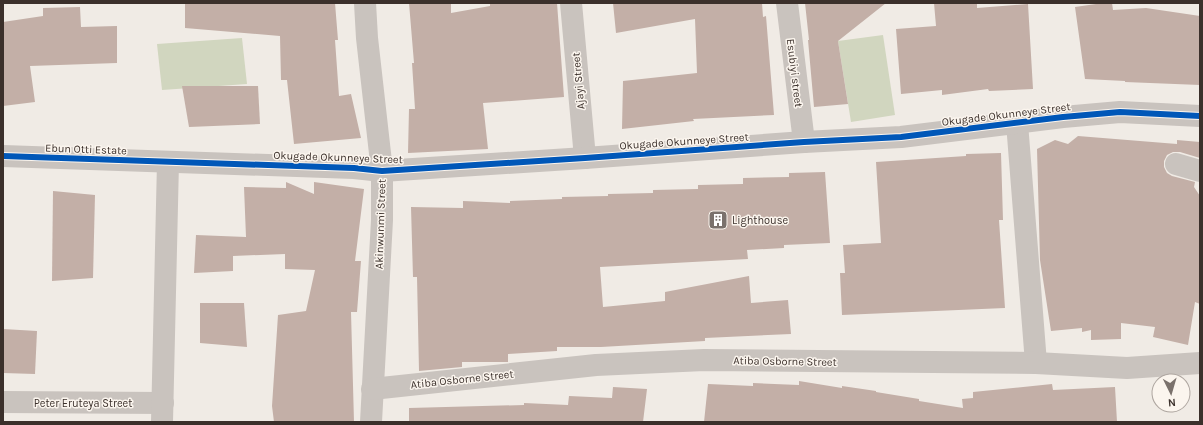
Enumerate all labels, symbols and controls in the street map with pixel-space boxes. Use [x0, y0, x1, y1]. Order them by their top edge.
street label: Esubiyi street [784, 38, 805, 108]
street label: Ajayi Street [570, 52, 587, 110]
street label: Okugade Okunneye Street [941, 100, 1071, 129]
street label: Okugade Okunneye Street [619, 130, 749, 152]
street label: Ebun Otti Estate [45, 142, 127, 157]
street label: Okugade Okunneye Street [273, 149, 403, 166]
street label: Akinwunmi Street [372, 179, 389, 269]
building icon: Lighthouse [707, 209, 729, 231]
place label: Lighthouse [732, 214, 788, 227]
street label: Atiba Osborne Street [733, 354, 837, 369]
street label: Atiba Osborne Street [410, 368, 514, 391]
north arrow [1151, 373, 1191, 413]
text: N [1167, 396, 1176, 409]
street label: Peter Eruteya Street [34, 397, 132, 410]

